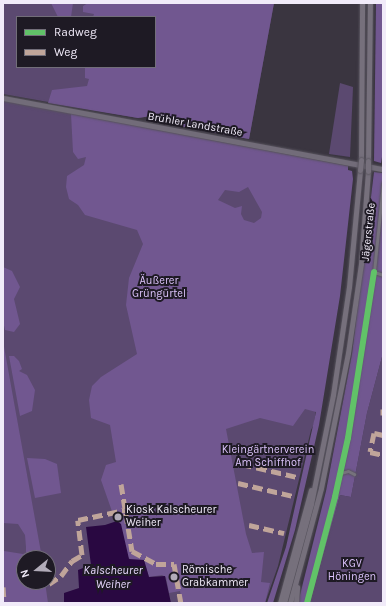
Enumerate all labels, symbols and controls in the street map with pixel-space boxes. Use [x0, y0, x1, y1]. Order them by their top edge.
legend [16, 16, 156, 68]
text: Radweg [54, 25, 97, 39]
text: Weg [54, 45, 77, 59]
street label: Brühler Landstraße [147, 110, 243, 140]
street label: Jägerstraße [359, 202, 379, 262]
park label: Äußerer Grüngürtel [132, 275, 186, 301]
park label: Kleingärtnerverein Am Schiffhof [222, 444, 314, 470]
place label: Kiosk Kalscheurer Weiher [126, 504, 216, 530]
marker: Kiosk Kalscheurer Weiher [113, 512, 123, 522]
north arrow [16, 550, 56, 590]
park label: KGV Höningen [328, 558, 376, 584]
water label: Kalscheurer Weiher [83, 564, 143, 592]
place label: Römische Grabkammer [182, 564, 248, 590]
text: N [18, 568, 32, 579]
marker: Römische Grabkammer [169, 572, 179, 582]

